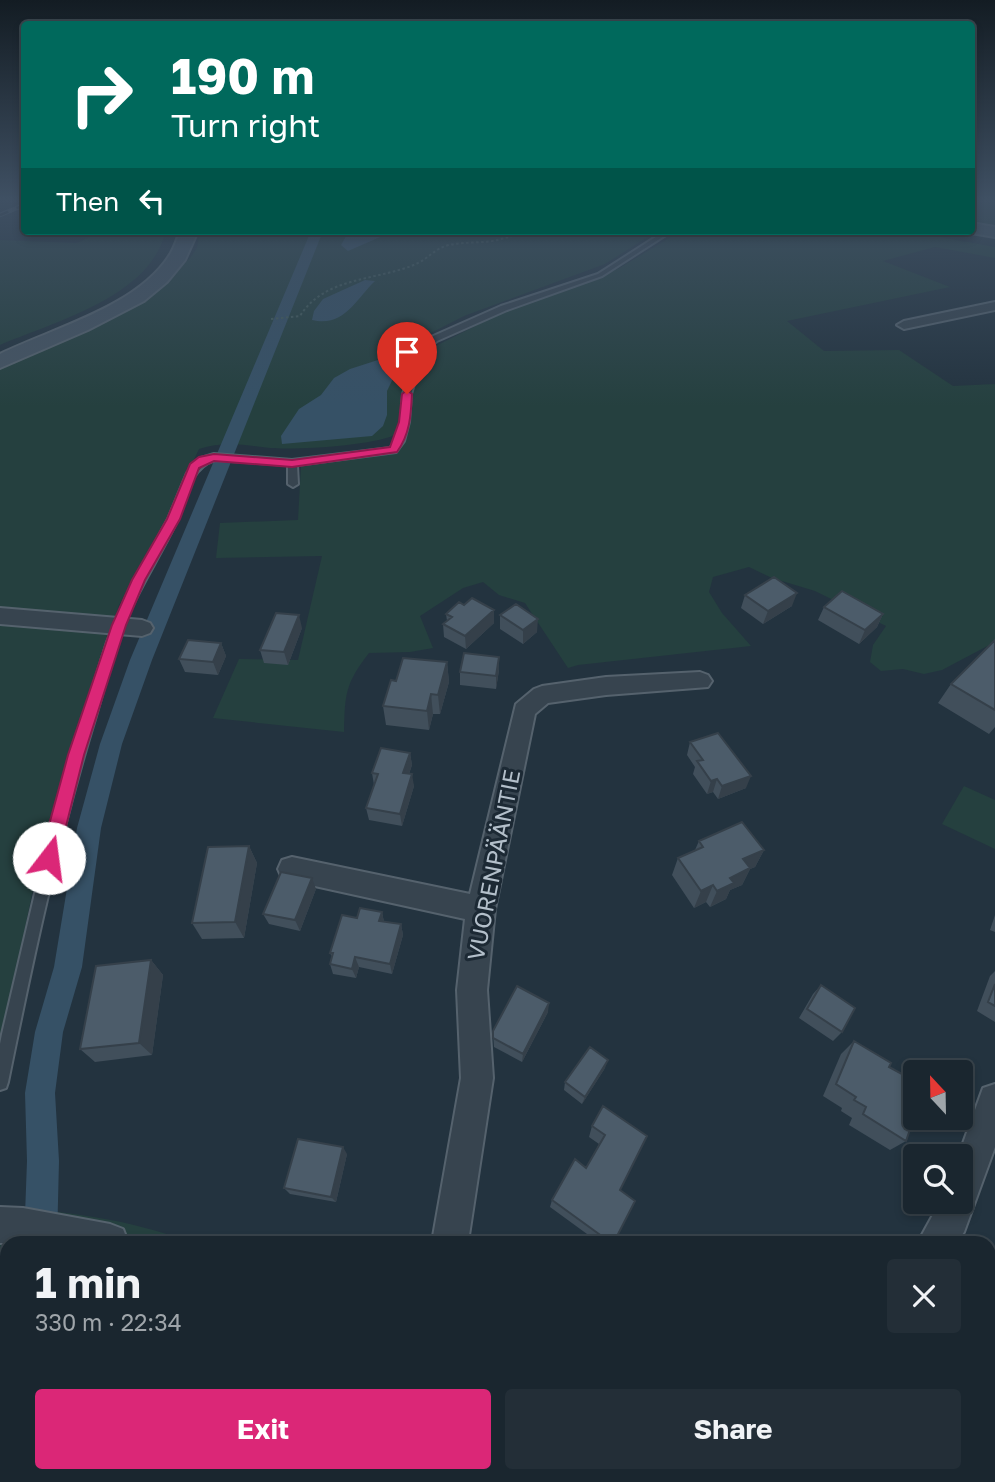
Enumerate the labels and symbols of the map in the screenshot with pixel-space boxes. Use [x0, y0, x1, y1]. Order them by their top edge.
pin [377, 322, 437, 394]
street label: VUORENPÄÄNTIE [461, 767, 525, 963]
position arrow [12, 821, 86, 895]
north arrow [903, 1060, 973, 1130]

